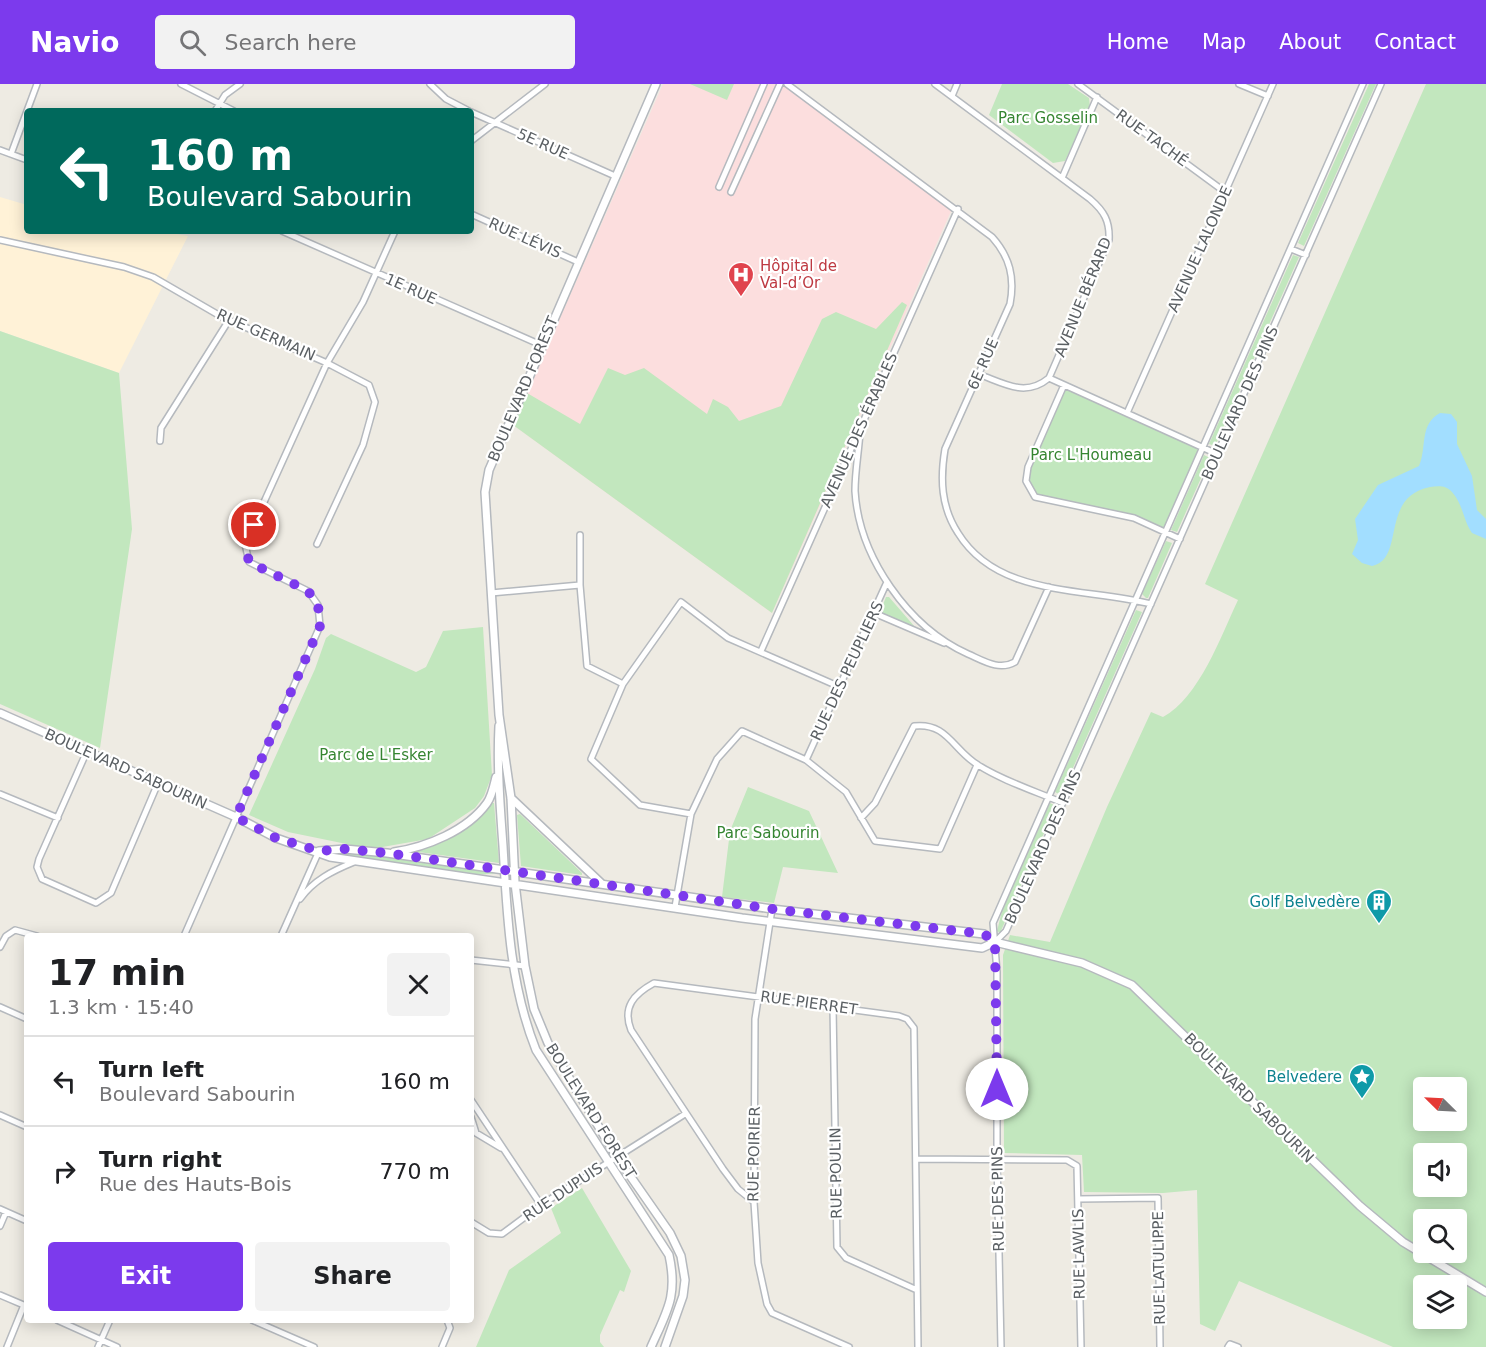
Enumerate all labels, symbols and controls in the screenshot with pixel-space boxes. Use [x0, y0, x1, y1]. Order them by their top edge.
search box [155, 15, 575, 69]
text: Navio [30, 26, 119, 59]
icon: search [176, 26, 209, 59]
text: Search here [224, 30, 357, 55]
text: Home [1107, 30, 1169, 54]
text: Map [1202, 30, 1246, 54]
text: About [1279, 30, 1341, 54]
text: Contact [1374, 30, 1456, 54]
street label: RUE TACHÉ [1112, 105, 1192, 170]
park label: Parc Gosselin [998, 109, 1098, 127]
street label: 5E RUE [514, 125, 572, 163]
text: 160 m [147, 131, 293, 180]
icon: left [48, 132, 126, 210]
text: Boulevard Sabourin [147, 181, 412, 212]
street label: AVENUE LALONDE [1164, 183, 1236, 315]
street label: RUE LÉVIS [486, 213, 565, 262]
street label: AVENUE BÉRARD [1050, 234, 1115, 359]
place label: Hôpital de Val-d’Or [760, 257, 837, 292]
hospital icon: Hôpital de Val-d’Or [726, 260, 756, 298]
street label: 1E RUE [382, 270, 440, 308]
street label: RUE GERMAIN [214, 305, 318, 365]
street label: BOULEVARD FOREST [484, 313, 562, 464]
street label: BOULEVARD DES PINS [1198, 323, 1282, 483]
street label: 6E RUE [964, 335, 1002, 393]
street label: AVENUE DES ÉRABLES [816, 349, 901, 510]
park label: Parc L'Houmeau [1030, 446, 1152, 464]
pin [228, 499, 279, 550]
icon: arrive [237, 508, 270, 541]
street label: RUE DES PEUPLIERS [807, 598, 887, 744]
street label: BOULEVARD SABOURIN [42, 725, 210, 813]
park label: Parc de L'Esker [319, 746, 433, 764]
street label: BOULEVARD DES PINS [1001, 767, 1085, 927]
park label: Parc Sabourin [716, 824, 820, 842]
building icon: Golf Belvedère [1364, 887, 1394, 925]
place label: Golf Belvedère [1249, 893, 1360, 911]
text: 17 min [48, 952, 186, 993]
button: close [387, 953, 450, 1016]
street label: RUE PIERRET [759, 987, 860, 1019]
text: 1.3 km · 15:40 [48, 995, 194, 1019]
street label: BOULEVARD SABOURIN [1180, 1029, 1318, 1167]
street label: BOULEVARD FOREST [542, 1040, 640, 1183]
text: Turn left [99, 1057, 204, 1082]
position arrow [965, 1057, 1029, 1121]
place icon: Belvedere [1347, 1062, 1377, 1100]
icon: left [48, 1065, 81, 1098]
place label: Belvedere [1266, 1068, 1342, 1086]
text: 160 m [380, 1069, 450, 1094]
north arrow [1413, 1077, 1467, 1131]
map controls [1413, 1077, 1467, 1329]
text: Boulevard Sabourin [99, 1082, 296, 1106]
street label: RUE POIRIER [744, 1106, 764, 1202]
street label: RUE POULIN [826, 1127, 846, 1219]
button: sound [1413, 1143, 1467, 1197]
street label: RUE DES PINS [988, 1146, 1008, 1252]
text: Turn right [99, 1147, 222, 1172]
icon: right [48, 1155, 81, 1188]
text: 770 m [380, 1159, 450, 1184]
street label: RUE DUPUIS [520, 1159, 606, 1225]
text: Rue des Hauts-Bois [99, 1172, 292, 1196]
street label: RUE LAWLIS [1069, 1208, 1089, 1300]
button: search [1413, 1209, 1467, 1263]
street label: RUE LATULIPPE [1149, 1211, 1169, 1325]
button: Exit [48, 1242, 243, 1311]
button: Share [255, 1242, 450, 1311]
button: layers [1413, 1275, 1467, 1329]

